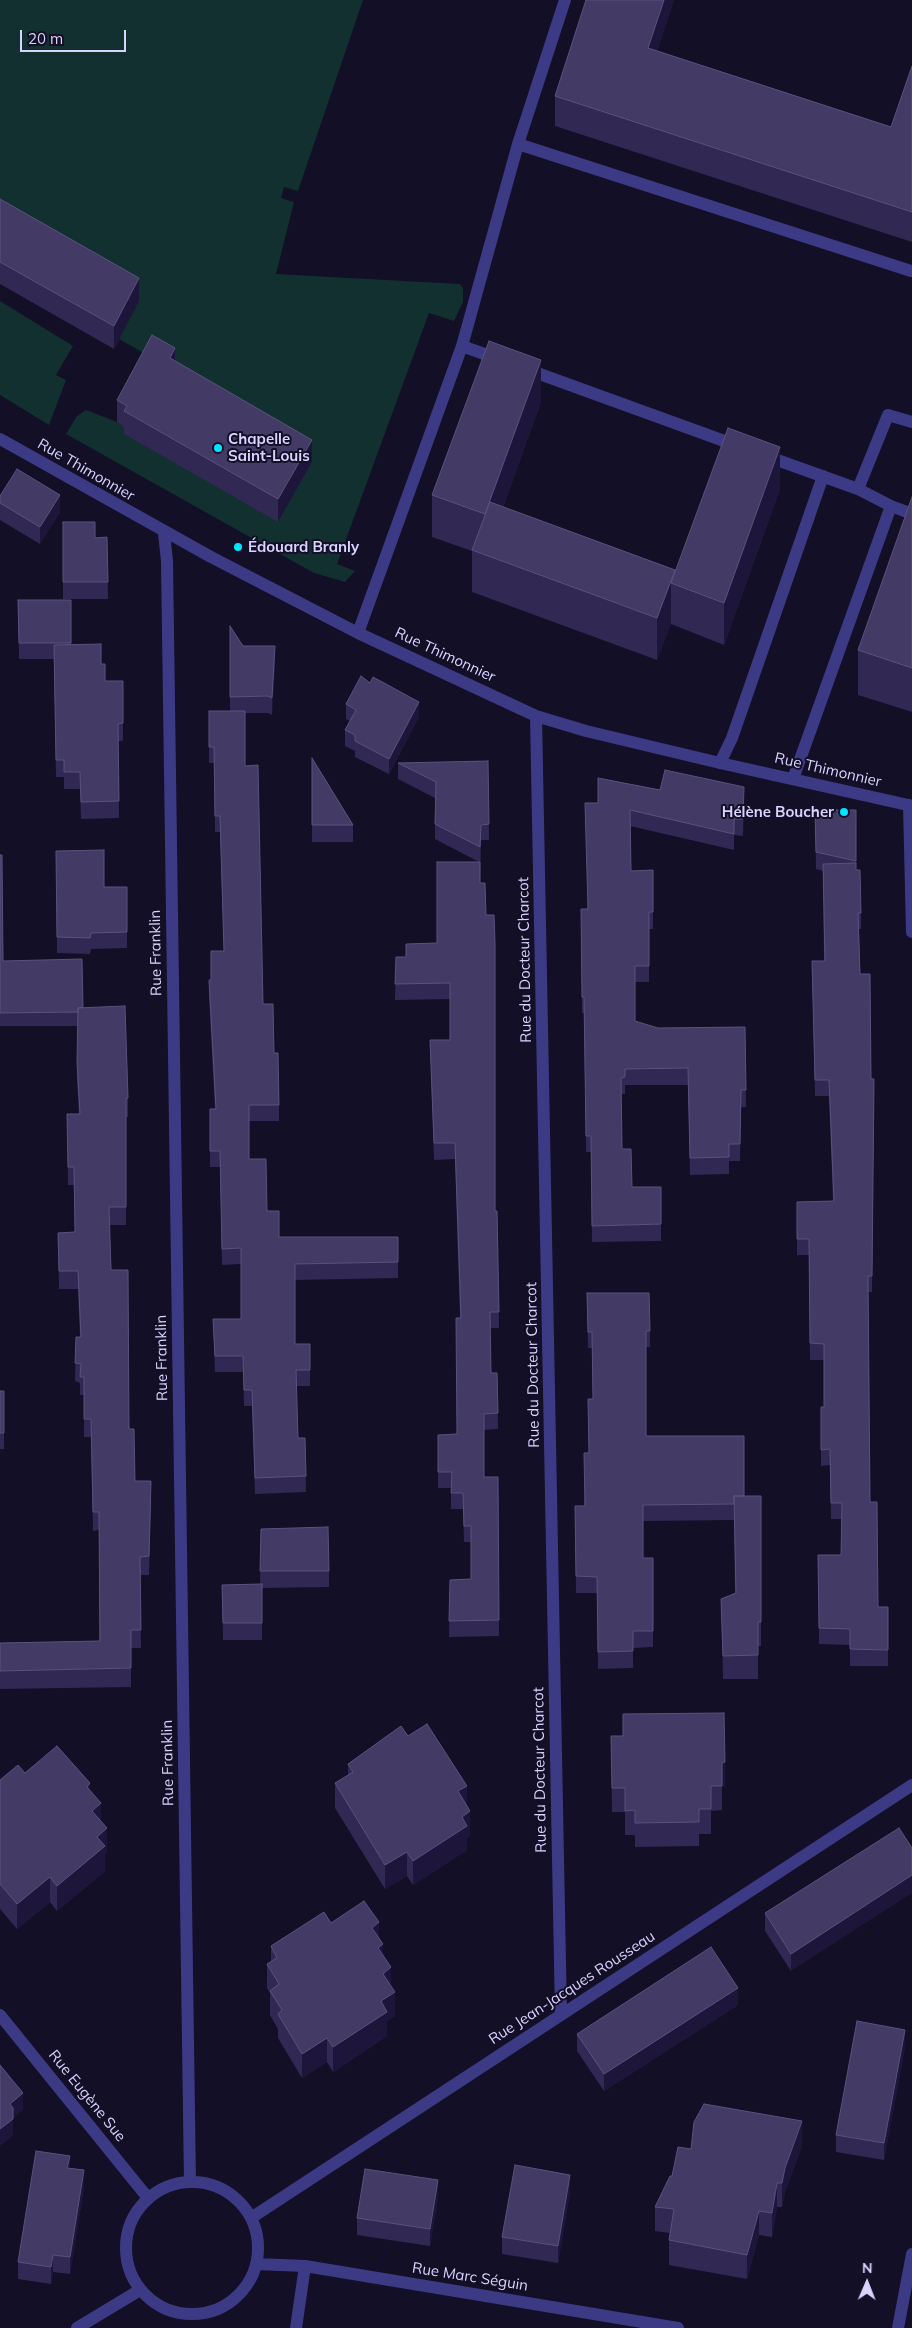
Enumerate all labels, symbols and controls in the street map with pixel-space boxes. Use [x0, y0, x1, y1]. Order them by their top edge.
scale bar [22, 20, 129, 52]
text: 20 m [28, 29, 63, 48]
place label: Chapelle Saint-Louis [228, 430, 310, 465]
street label: Rue Thimonnier [34, 435, 138, 505]
marker: Chapelle Saint-Louis [212, 442, 224, 454]
place label: Édouard Branly [248, 538, 359, 556]
marker: Édouard Branly [232, 541, 244, 553]
street label: Rue Thimonnier [392, 624, 498, 686]
street label: Rue Thimonnier [773, 749, 883, 791]
place label: Hélène Boucher [722, 803, 834, 821]
marker: Hélène Boucher [838, 806, 850, 818]
street label: Rue du Docteur Charcot [515, 877, 535, 1043]
street label: Rue Franklin [146, 910, 166, 996]
street label: Rue du Docteur Charcot [523, 1282, 543, 1448]
street label: Rue Franklin [152, 1315, 172, 1401]
street label: Rue du Docteur Charcot [530, 1687, 550, 1853]
street label: Rue Franklin [158, 1720, 178, 1806]
street label: Rue Jean-Jacques Rousseau [486, 1927, 658, 2049]
street label: Rue Eugène Sue [45, 2046, 129, 2146]
north arrow [842, 2258, 892, 2308]
street label: Rue Marc Séguin [411, 2259, 529, 2295]
text: N [862, 2259, 873, 2277]

